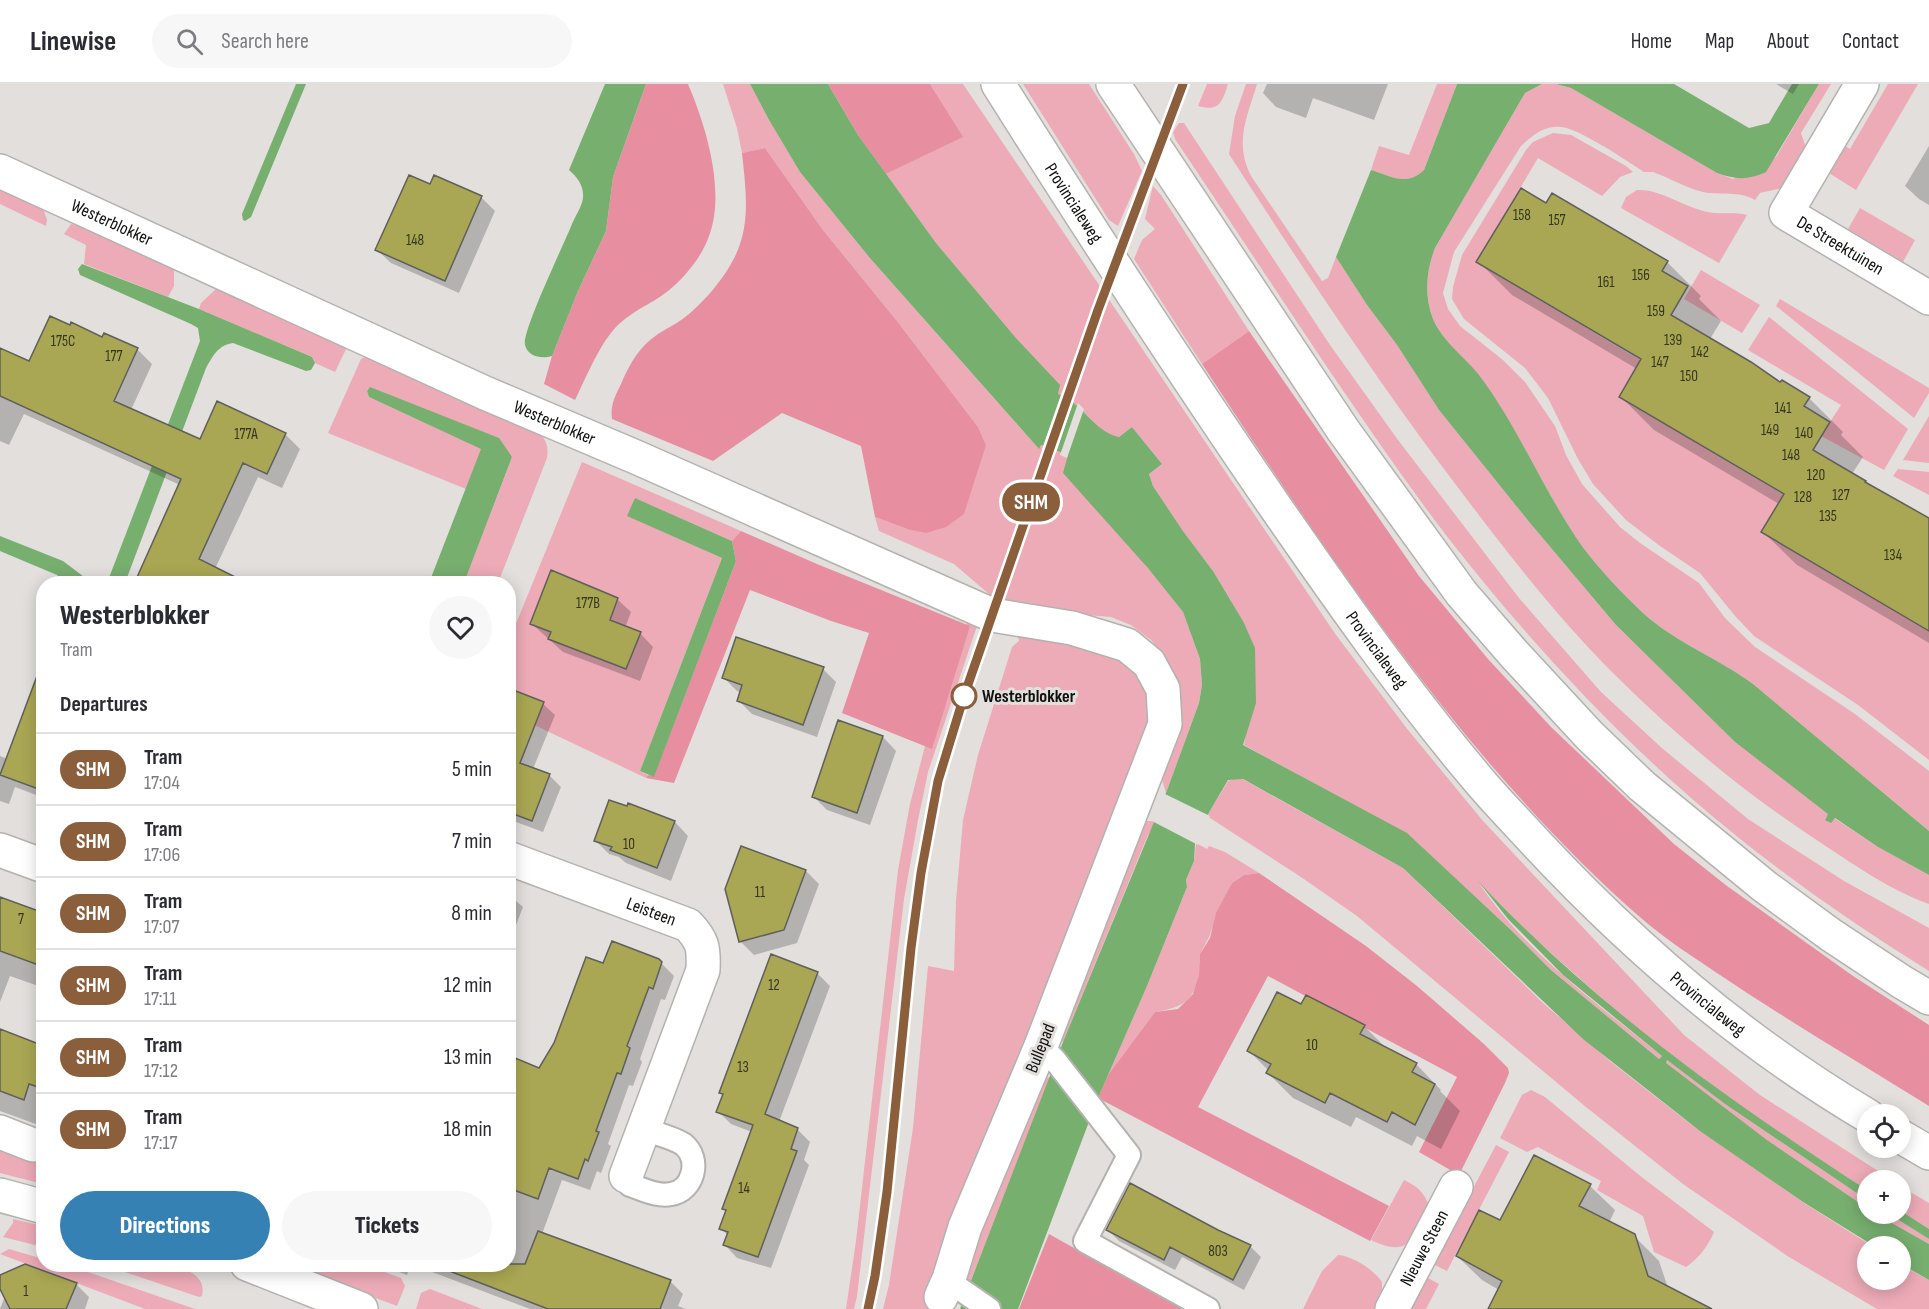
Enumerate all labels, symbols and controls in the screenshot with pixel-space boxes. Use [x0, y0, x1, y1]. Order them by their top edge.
search box [152, 14, 572, 68]
text: Linewise [30, 25, 116, 58]
icon: search [173, 25, 206, 58]
text: Search here [221, 28, 309, 55]
text: Home [1631, 29, 1672, 54]
text: Map [1705, 29, 1734, 54]
text: About [1767, 29, 1809, 54]
text: Contact [1842, 29, 1899, 54]
street label: Provincialeweg [1040, 159, 1107, 247]
street label: Westerblokker [68, 195, 156, 250]
house number: 158 [1513, 206, 1531, 225]
house number: 157 [1548, 211, 1566, 230]
street label: De Streektuinen [1793, 212, 1887, 280]
house number: 148 [406, 231, 424, 250]
house number: 156 [1632, 266, 1650, 285]
house number: 161 [1597, 273, 1615, 292]
house number: 159 [1647, 302, 1665, 321]
house number: 139 [1664, 331, 1682, 350]
house number: 175C [51, 332, 75, 351]
house number: 142 [1691, 343, 1709, 362]
house number: 177 [105, 347, 123, 366]
house number: 147 [1651, 353, 1669, 372]
house number: 150 [1680, 367, 1698, 386]
street label: Westerblokker [510, 396, 599, 450]
house number: 141 [1775, 399, 1792, 418]
house number: 149 [1761, 421, 1779, 440]
house number: 140 [1795, 424, 1813, 443]
house number: 177A [234, 425, 258, 444]
house number: 148 [1782, 446, 1800, 465]
house number: 120 [1807, 466, 1825, 485]
line badge: SHM [996, 482, 1066, 522]
house number: 127 [1832, 486, 1850, 505]
house number: 128 [1794, 488, 1812, 507]
text: SHM [1014, 490, 1048, 515]
house number: 135 [1819, 507, 1837, 526]
house number: 134 [1884, 546, 1902, 565]
house number: 177B [576, 594, 600, 613]
button: heart [429, 596, 492, 659]
text: Westerblokker [60, 599, 210, 632]
street label: Provincialeweg [1341, 608, 1412, 693]
text: Tram [60, 638, 93, 662]
marker: Westerblokker [951, 683, 977, 709]
place label: Westerblokker [982, 686, 1076, 707]
text: Departures [60, 691, 148, 718]
text: Tram [144, 744, 182, 771]
text: 5 min [452, 756, 492, 783]
text: SHM [76, 757, 110, 782]
text: 17:04 [144, 771, 180, 795]
text: Tram [144, 816, 182, 843]
text: 7 min [452, 828, 492, 855]
text: SHM [76, 829, 110, 854]
house number: 10 [623, 835, 635, 854]
text: 17:06 [144, 843, 180, 867]
house number: 11 [755, 883, 766, 902]
text: Tram [144, 888, 182, 915]
street label: Leisteen [624, 893, 679, 931]
text: 8 min [451, 900, 492, 927]
text: SHM [76, 901, 110, 926]
house number: 7 [18, 910, 24, 929]
text: 17:07 [144, 915, 179, 939]
text: Tram [144, 960, 182, 987]
street label: Provincialeweg [1666, 967, 1749, 1041]
text: 12 min [444, 972, 492, 999]
text: SHM [76, 973, 110, 998]
house number: 12 [768, 976, 780, 995]
text: 17:11 [144, 987, 177, 1011]
street label: Bullepad [1021, 1020, 1060, 1076]
text: Tram [144, 1032, 182, 1059]
house number: 10 [1306, 1036, 1318, 1055]
text: 13 min [444, 1044, 492, 1071]
text: SHM [76, 1045, 110, 1070]
house number: 13 [737, 1058, 749, 1077]
text: 17:12 [144, 1059, 178, 1083]
text: Tram [144, 1104, 182, 1131]
map controls [1857, 1104, 1911, 1290]
button: locate [1857, 1104, 1911, 1158]
text: 18 min [444, 1116, 492, 1143]
text: SHM [76, 1117, 110, 1142]
text: 17:17 [144, 1131, 178, 1155]
button: + [1857, 1170, 1911, 1224]
house number: 14 [738, 1179, 750, 1198]
button: Directions [60, 1191, 270, 1260]
button: Tickets [282, 1191, 492, 1260]
street label: Nieuwe Steen [1396, 1207, 1453, 1290]
button: − [1857, 1236, 1911, 1290]
house number: 803 [1208, 1242, 1228, 1261]
house number: 1 [23, 1282, 29, 1301]

